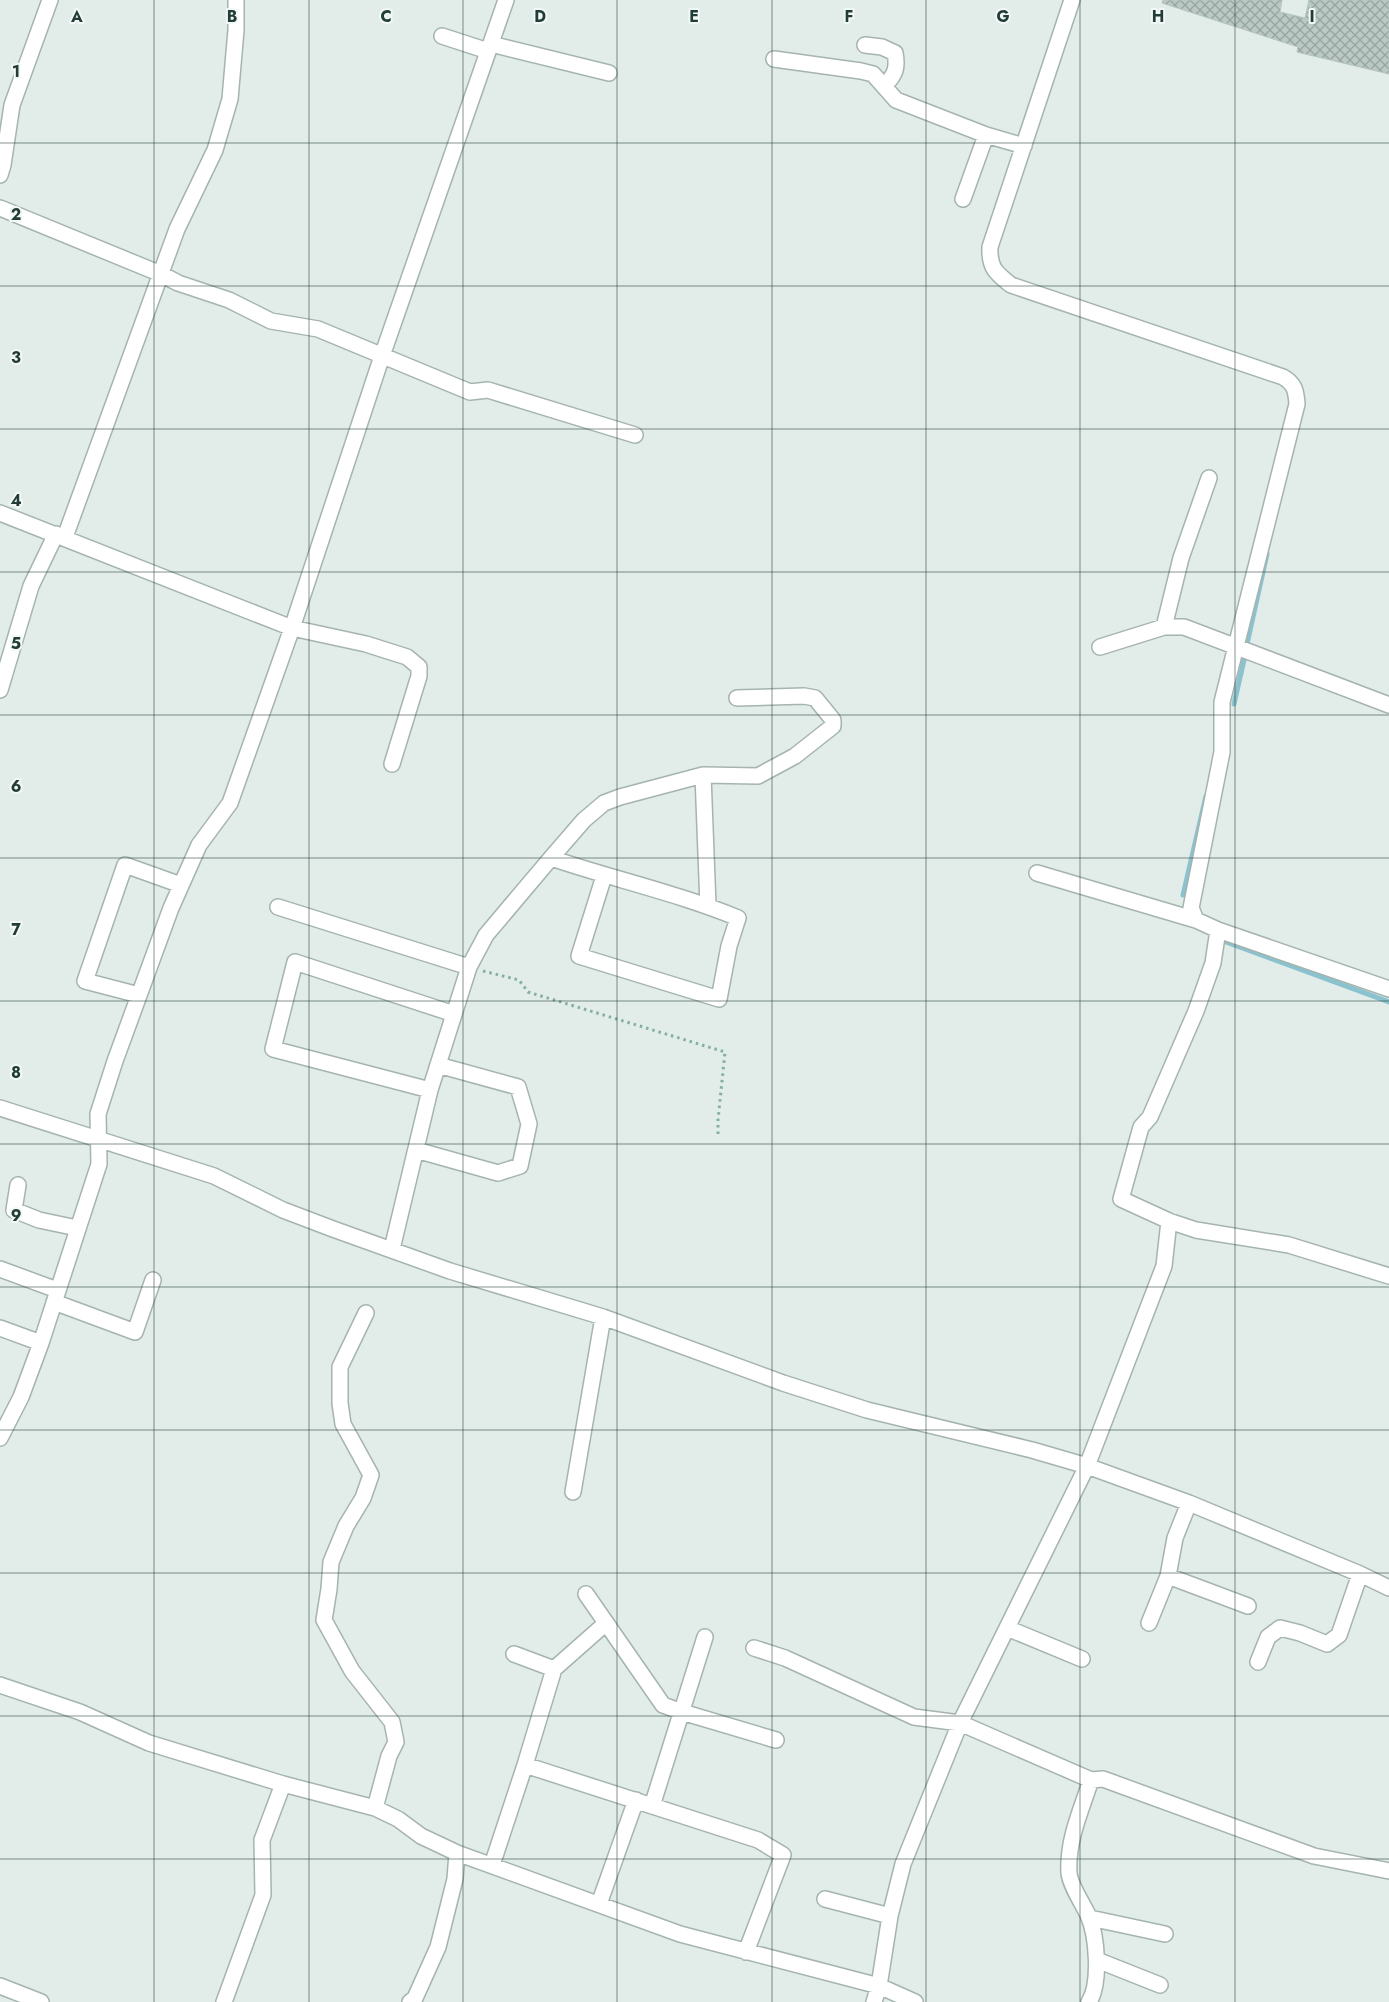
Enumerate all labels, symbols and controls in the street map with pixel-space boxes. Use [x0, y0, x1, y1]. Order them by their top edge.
text: A [70, 5, 83, 28]
text: B [227, 5, 237, 28]
text: C [380, 5, 392, 28]
text: D [534, 5, 546, 28]
text: E [689, 5, 699, 28]
text: F [845, 5, 853, 28]
text: G [996, 5, 1010, 28]
text: H [1152, 5, 1164, 28]
text: I [1309, 5, 1315, 28]
text: 1 [12, 60, 20, 83]
text: 2 [11, 203, 21, 226]
text: 3 [11, 346, 21, 369]
text: 4 [10, 489, 22, 512]
text: 5 [11, 632, 21, 655]
text: 6 [11, 775, 21, 798]
text: 7 [11, 918, 21, 941]
text: 8 [11, 1061, 21, 1084]
text: 9 [11, 1204, 21, 1227]

